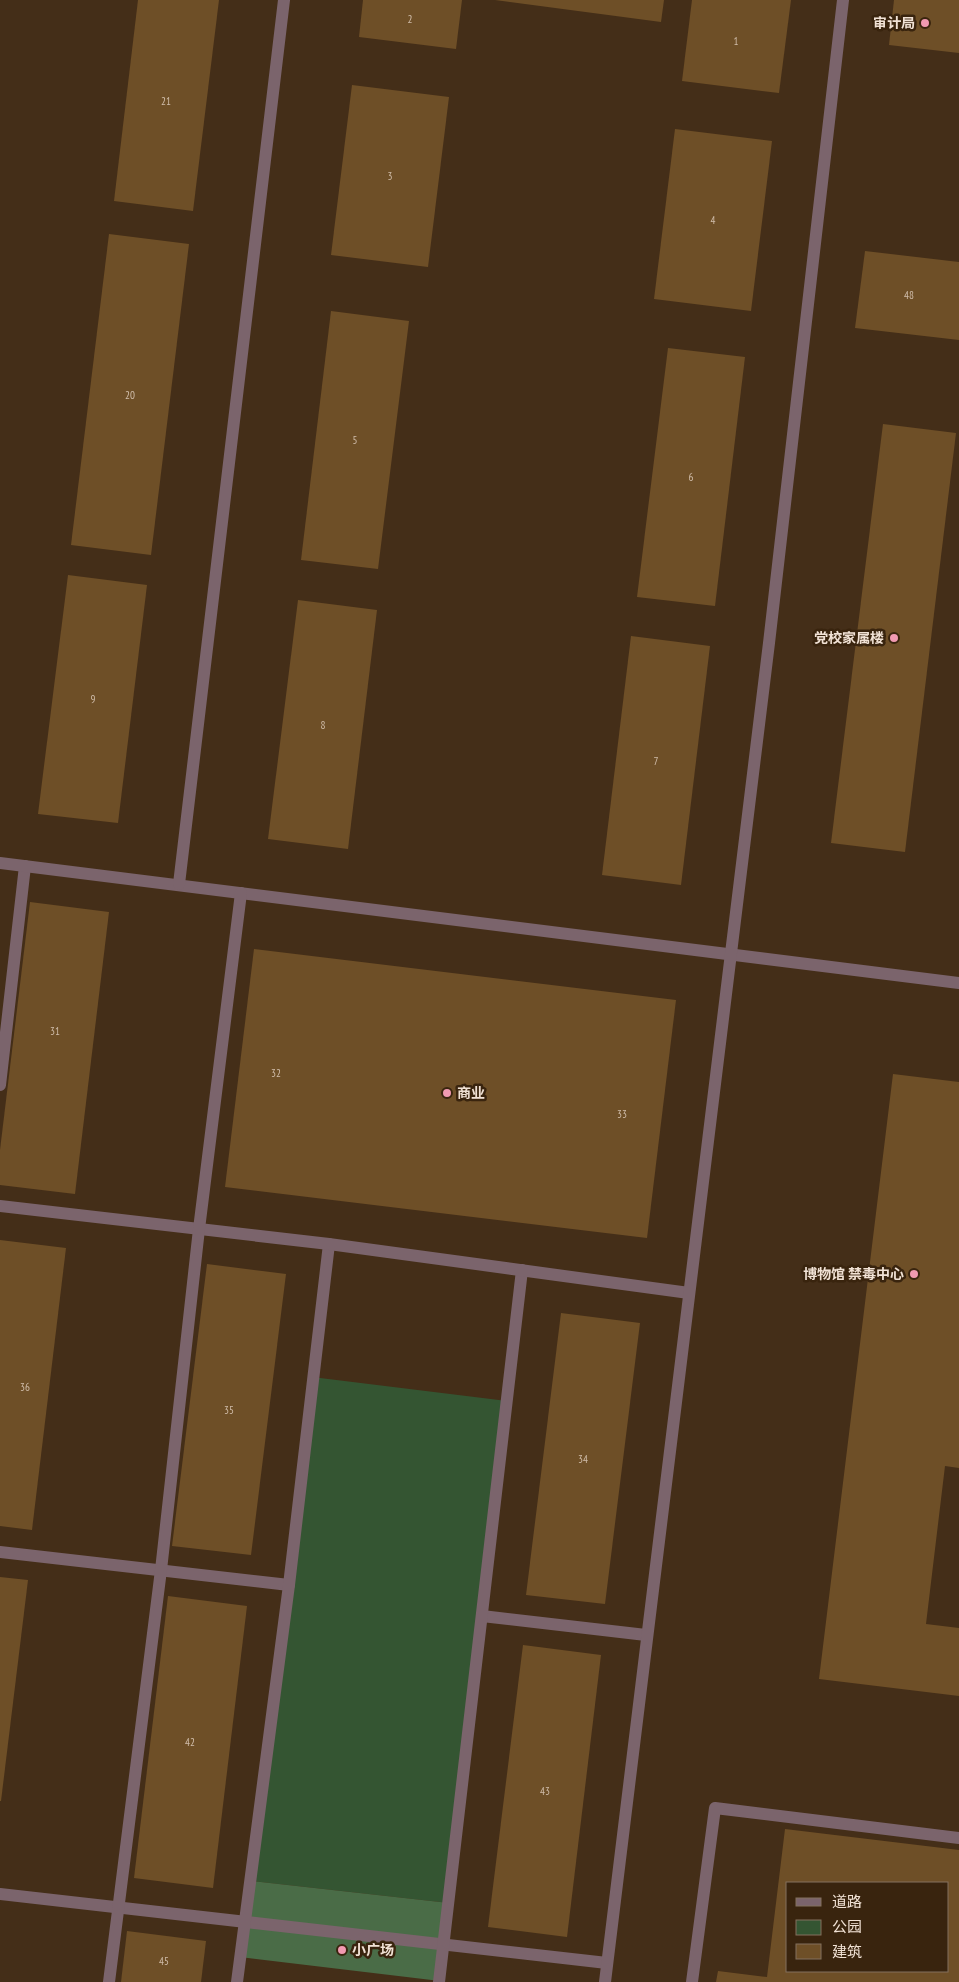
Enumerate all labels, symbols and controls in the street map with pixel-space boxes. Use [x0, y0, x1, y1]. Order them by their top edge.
house number: 2 [408, 12, 413, 26]
place label: 审计局 [873, 14, 915, 32]
marker: 审计局 [919, 17, 931, 29]
house number: 1 [734, 34, 739, 48]
house number: 21 [161, 94, 171, 108]
house number: 3 [388, 169, 393, 183]
house number: 4 [711, 213, 716, 227]
house number: 48 [904, 288, 914, 302]
house number: 20 [125, 388, 135, 402]
house number: 5 [353, 433, 358, 447]
house number: 6 [689, 470, 694, 484]
place label: 党校家属楼 [814, 629, 884, 647]
marker: 党校家属楼 [888, 632, 900, 644]
house number: 9 [91, 692, 96, 706]
house number: 8 [321, 718, 326, 732]
house number: 7 [654, 754, 659, 768]
house number: 31 [50, 1024, 60, 1038]
house number: 32 [271, 1066, 281, 1080]
place label: 商业 [457, 1084, 485, 1102]
marker: 商业 [441, 1087, 453, 1099]
house number: 33 [617, 1107, 627, 1121]
place label: 博物馆 禁毒中心 [803, 1265, 904, 1283]
marker: 博物馆 禁毒中心 [908, 1268, 920, 1280]
house number: 36 [20, 1380, 30, 1394]
house number: 35 [224, 1403, 234, 1417]
house number: 34 [578, 1452, 588, 1466]
house number: 42 [185, 1735, 195, 1749]
house number: 43 [540, 1784, 550, 1798]
legend [786, 1882, 949, 1972]
text: 道路 [832, 1892, 862, 1911]
text: 公园 [832, 1917, 862, 1936]
place label: 小广场 [352, 1941, 394, 1959]
text: 建筑 [832, 1942, 862, 1961]
marker: 小广场 [336, 1944, 348, 1956]
house number: 45 [159, 1954, 169, 1968]

